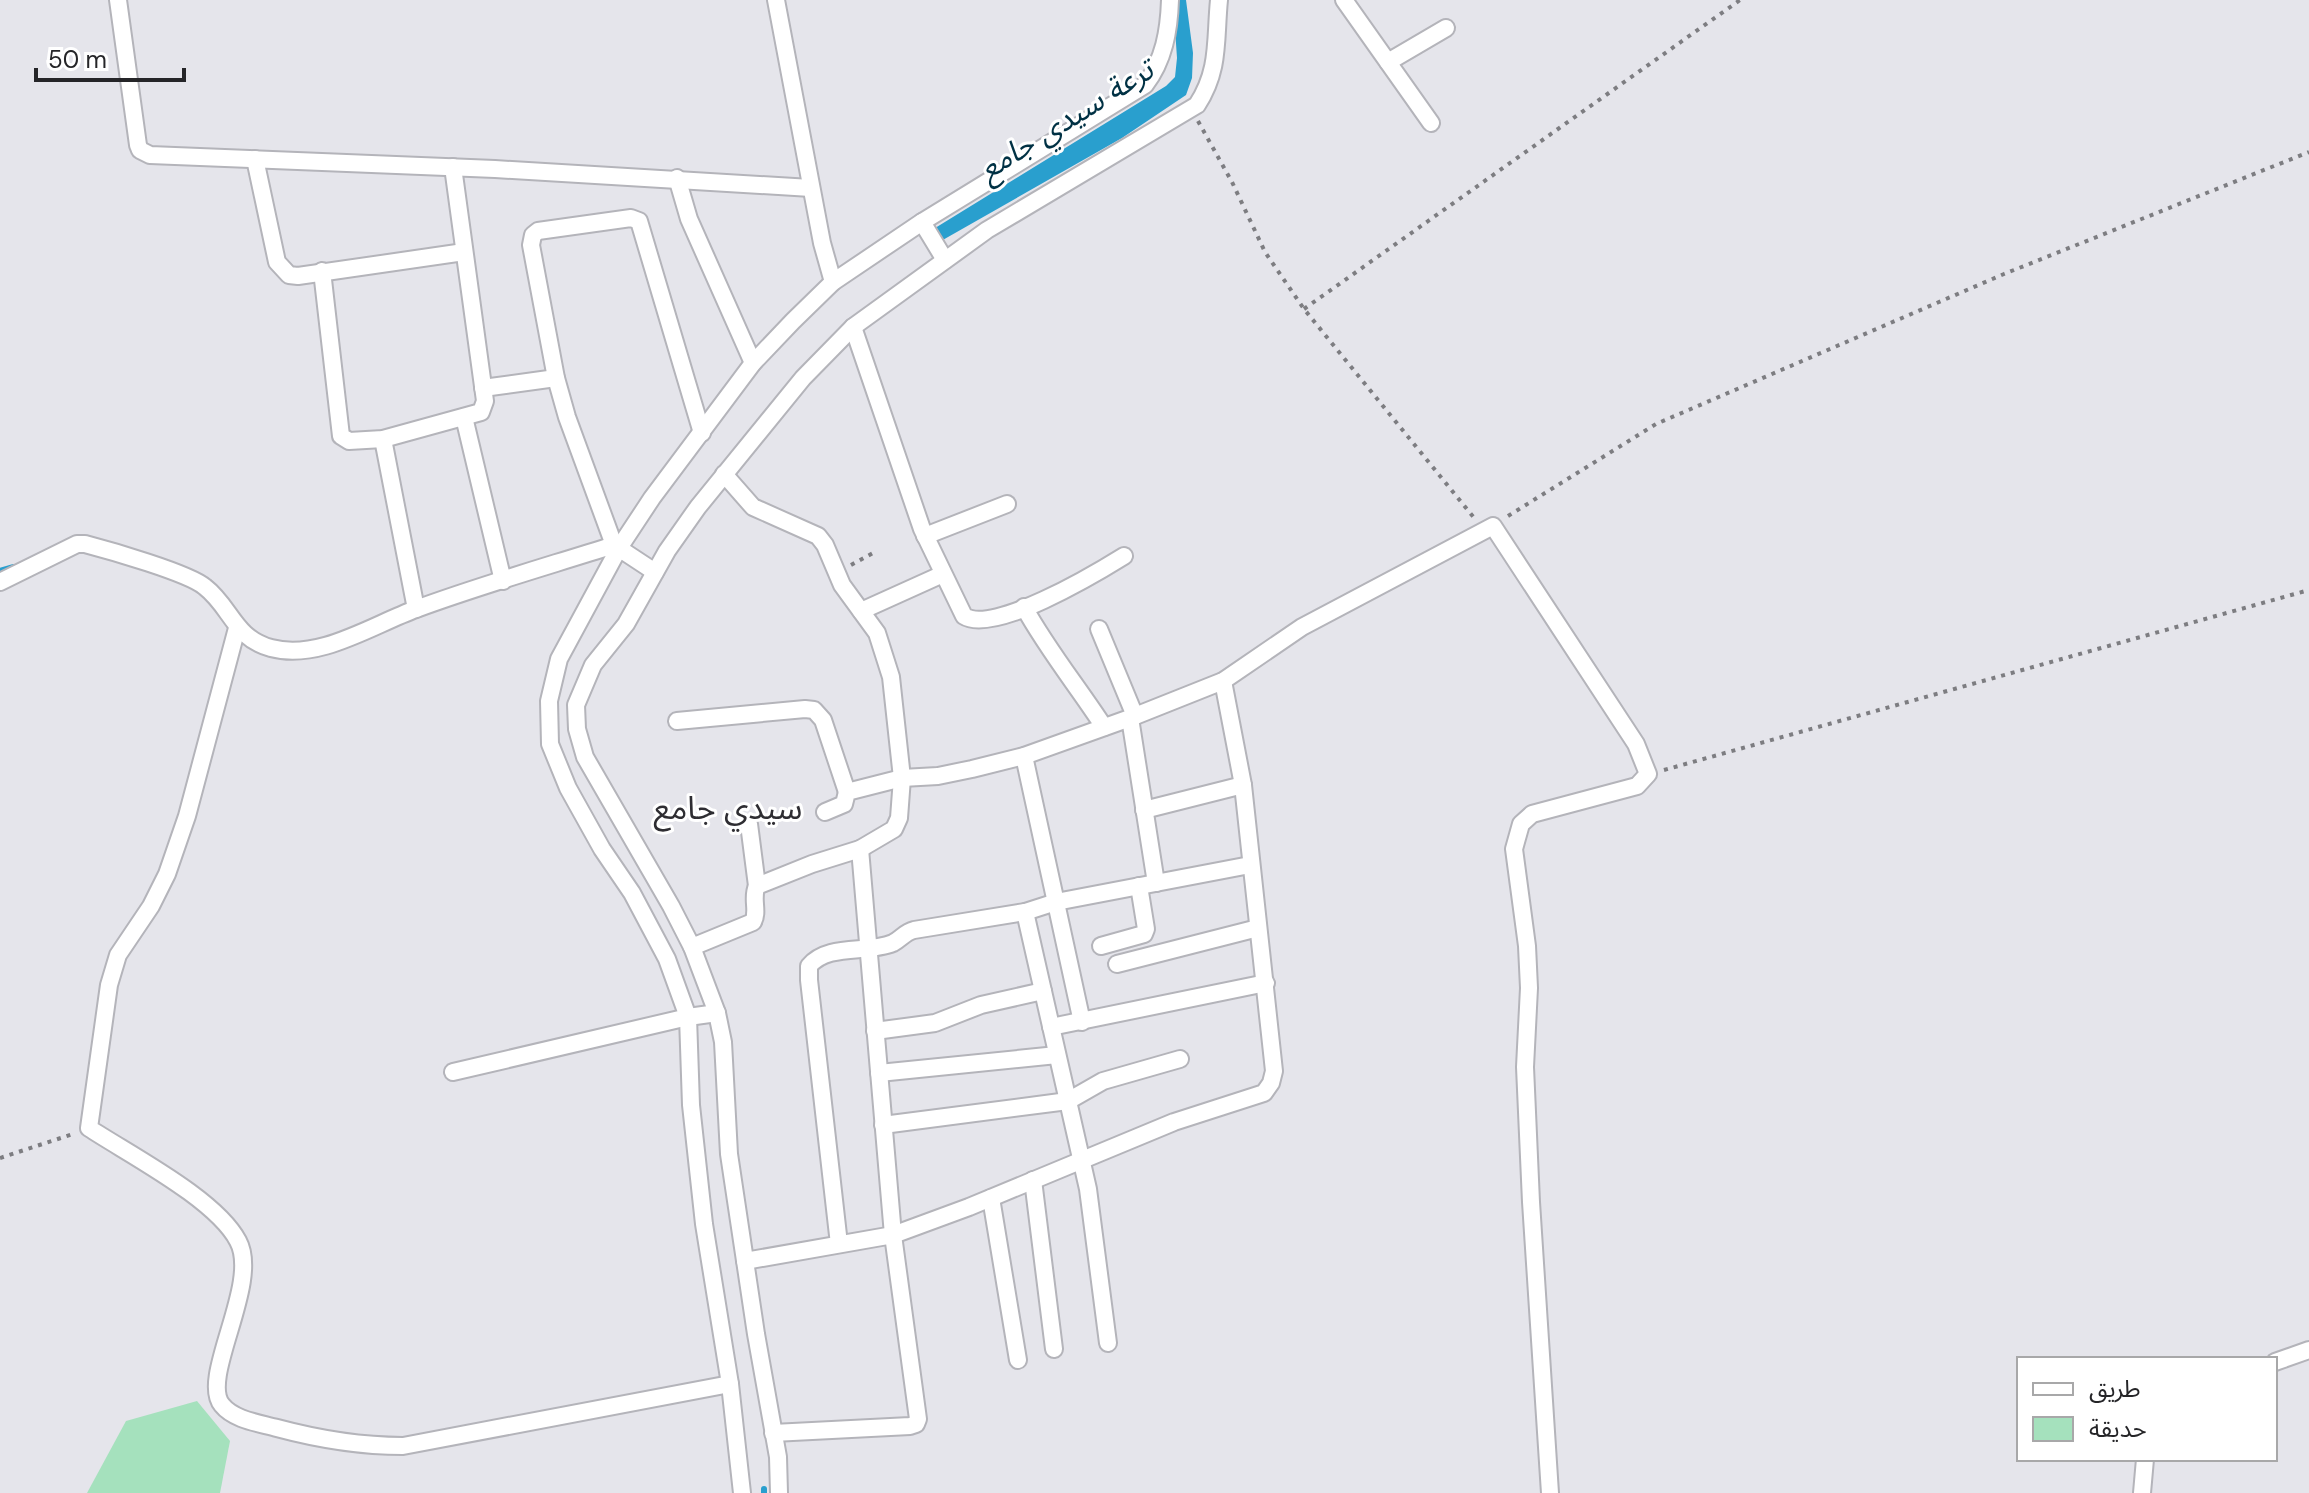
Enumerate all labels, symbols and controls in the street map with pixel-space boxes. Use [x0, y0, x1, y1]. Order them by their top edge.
scale bar [36, 32, 184, 82]
text: 50 m [48, 44, 107, 75]
water label: ترعة سيدي جامع [970, 48, 1166, 192]
district label: سيدي جامع [654, 787, 802, 832]
legend [2017, 1357, 2277, 1461]
text: طريق [2089, 1373, 2141, 1404]
text: حديقة [2089, 1413, 2147, 1444]

